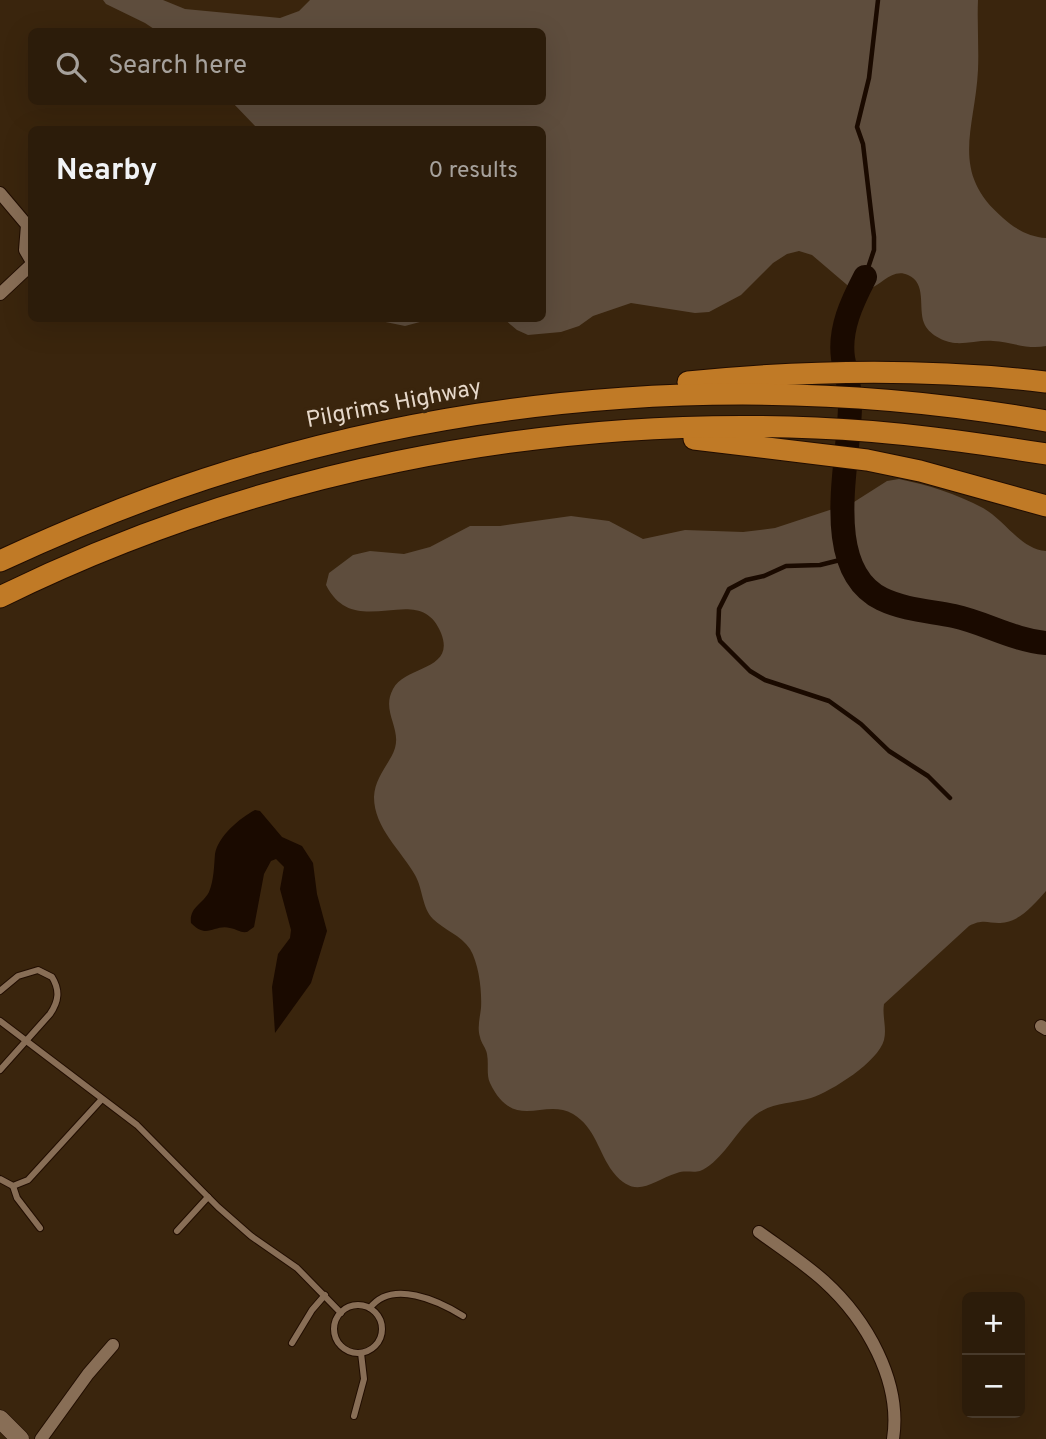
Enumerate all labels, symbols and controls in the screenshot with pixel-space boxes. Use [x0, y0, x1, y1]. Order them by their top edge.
search box [28, 28, 546, 105]
icon: search [52, 48, 90, 86]
text: Search here [108, 50, 247, 83]
text: Nearby [56, 153, 157, 190]
text: 0 results [429, 157, 518, 186]
street label: Pilgrims Highway [304, 374, 484, 436]
map controls [962, 1292, 1025, 1418]
button: + [962, 1292, 1025, 1355]
button: − [962, 1355, 1025, 1418]

